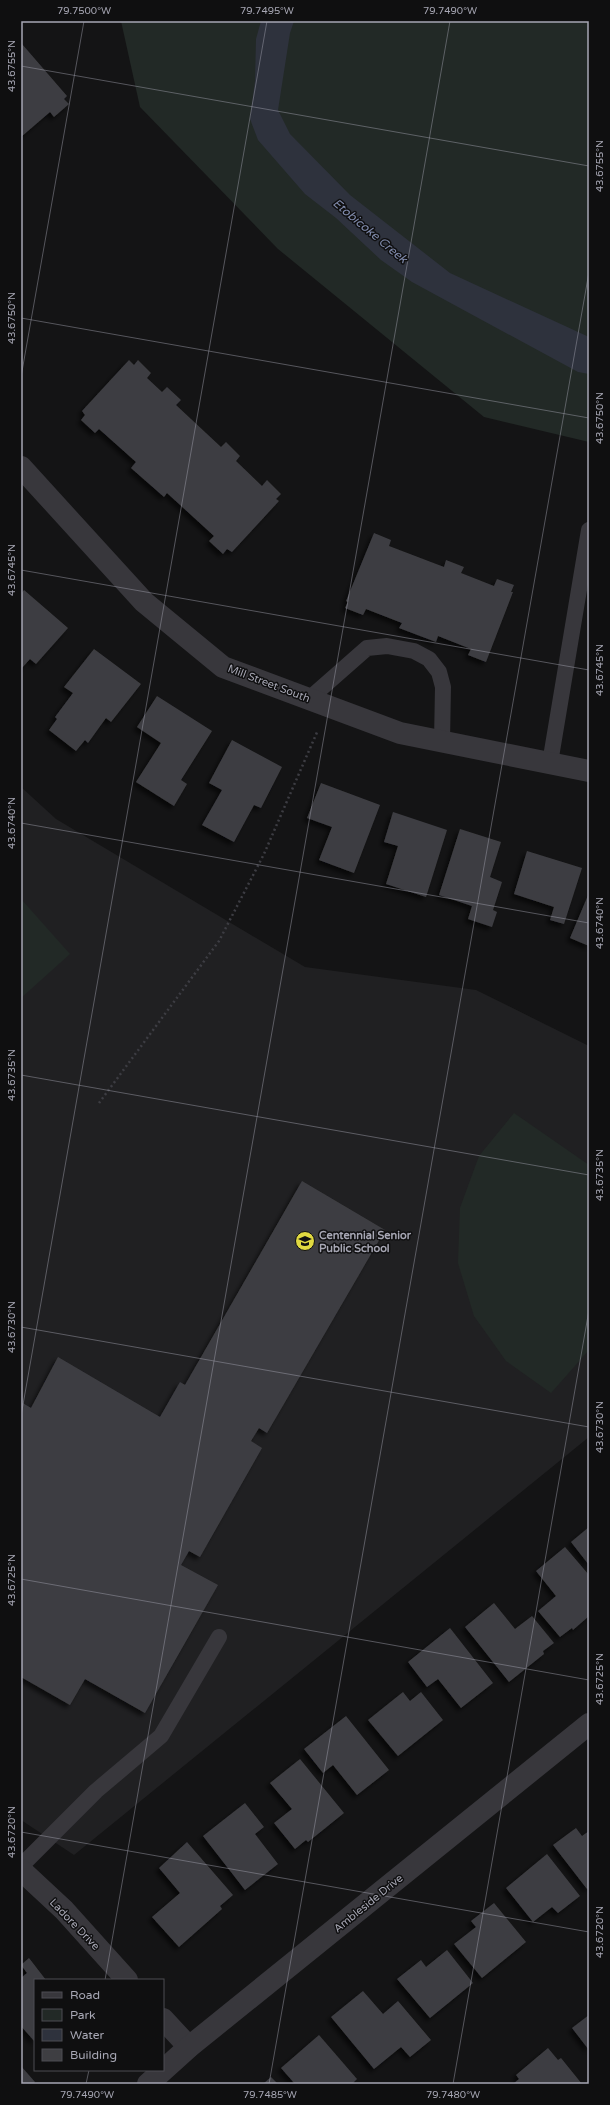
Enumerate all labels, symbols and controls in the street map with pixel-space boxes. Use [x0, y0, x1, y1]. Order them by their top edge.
text: 79.7500°W [57, 5, 111, 17]
text: 79.7495°W [240, 5, 294, 17]
text: 79.7490°W [423, 5, 477, 17]
text: 43.6755°N [6, 40, 18, 92]
text: 43.6755°N [594, 140, 606, 192]
water label: Etobicoke Creek [330, 196, 411, 267]
text: 43.6750°N [6, 292, 18, 344]
text: 43.6750°N [594, 392, 606, 444]
text: 43.6745°N [6, 544, 18, 596]
text: 43.6745°N [594, 644, 606, 696]
street label: Mill Street South [226, 662, 312, 705]
text: 43.6740°N [6, 797, 18, 849]
text: 43.6740°N [594, 897, 606, 949]
text: 43.6735°N [6, 1049, 18, 1101]
text: 43.6735°N [594, 1149, 606, 1201]
place label: Centennial Senior Public School [319, 1229, 412, 1255]
school or university icon: Centennial Senior Public School [294, 1230, 316, 1252]
text: 43.6730°N [6, 1301, 18, 1353]
text: 43.6730°N [594, 1401, 606, 1453]
text: 43.6725°N [6, 1554, 18, 1606]
text: 43.6725°N [594, 1653, 606, 1705]
text: 43.6720°N [6, 1806, 18, 1858]
street label: Ambleside Drive [331, 1871, 406, 1935]
street label: Ladore Drive [47, 1896, 102, 1953]
text: 43.6720°N [594, 1906, 606, 1958]
legend [34, 1979, 164, 2071]
text: Road [70, 1988, 100, 2002]
text: Park [70, 2008, 96, 2022]
text: Water [70, 2028, 105, 2042]
text: Building [70, 2048, 117, 2062]
text: 79.7490°W [60, 2089, 114, 2101]
text: 79.7485°W [243, 2089, 297, 2101]
text: 79.7480°W [426, 2089, 480, 2101]

